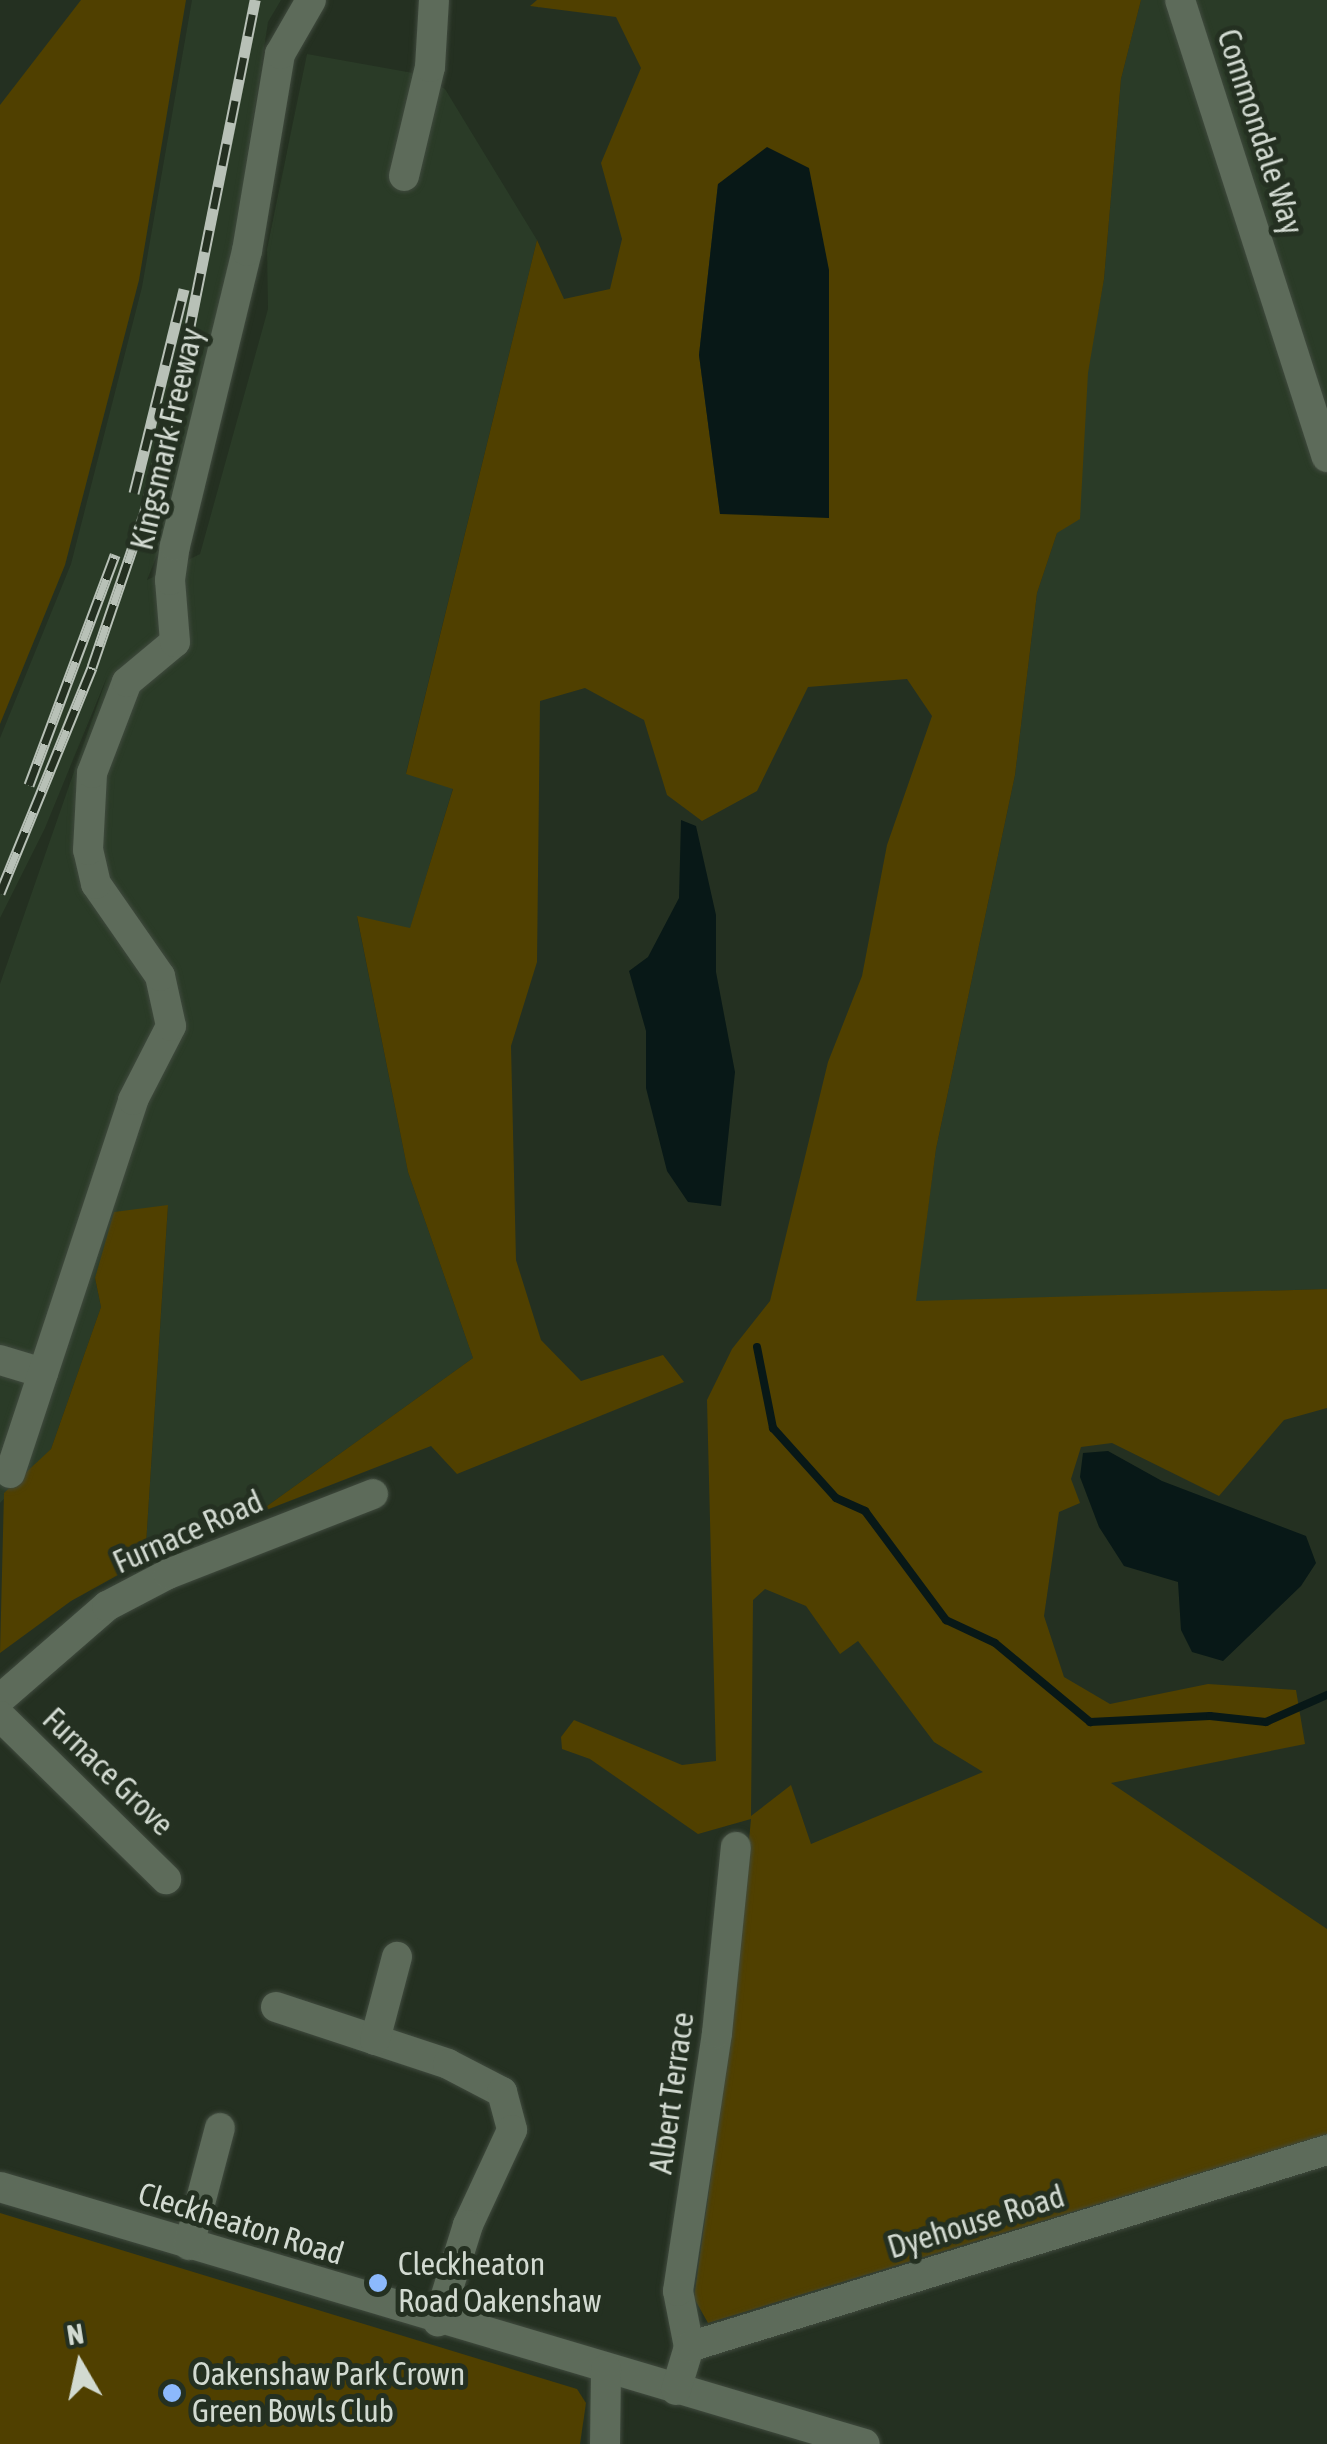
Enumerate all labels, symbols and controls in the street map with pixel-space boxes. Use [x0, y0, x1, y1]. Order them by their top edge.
street label: Commondale Way [1209, 25, 1311, 239]
street label: Kingsmark Freeway [123, 324, 211, 554]
street label: Furnace Road [107, 1482, 269, 1582]
street label: Furnace Grove [35, 1700, 181, 1844]
street label: Albert Terrace [642, 2010, 702, 2176]
street label: Cleckheaton Road [134, 2175, 348, 2273]
street label: Dyehouse Road [883, 2177, 1069, 2267]
place label: Cleckheaton Road Oakenshaw [398, 2246, 601, 2321]
marker: Cleckheaton Road Oakenshaw [367, 2272, 389, 2294]
north arrow [30, 2314, 130, 2414]
text: N [65, 2317, 86, 2351]
place label: Oakenshaw Park Crown Green Bowls Club [192, 2356, 465, 2431]
marker: Oakenshaw Park Crown Green Bowls Club [161, 2382, 183, 2404]

